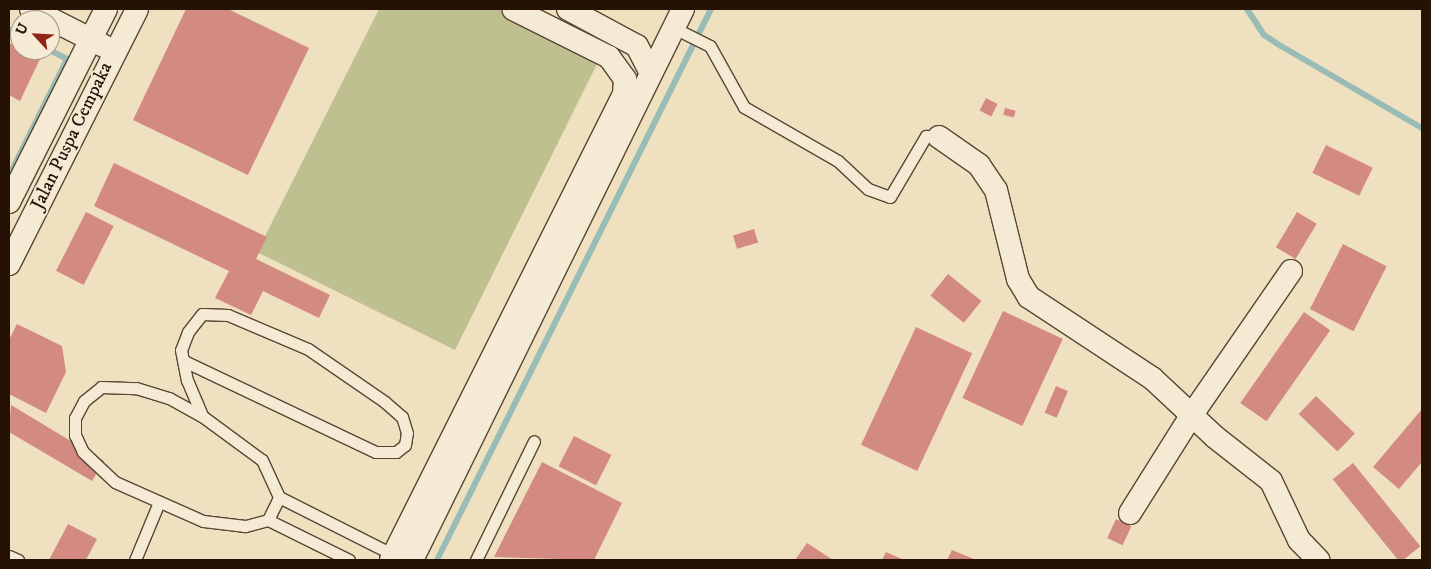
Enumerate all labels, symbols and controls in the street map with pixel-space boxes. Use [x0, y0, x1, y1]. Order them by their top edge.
north arrow [10, 10, 60, 60]
text: U [12, 20, 33, 38]
street label: Jalan Puspa Cempaka [26, 59, 118, 213]

